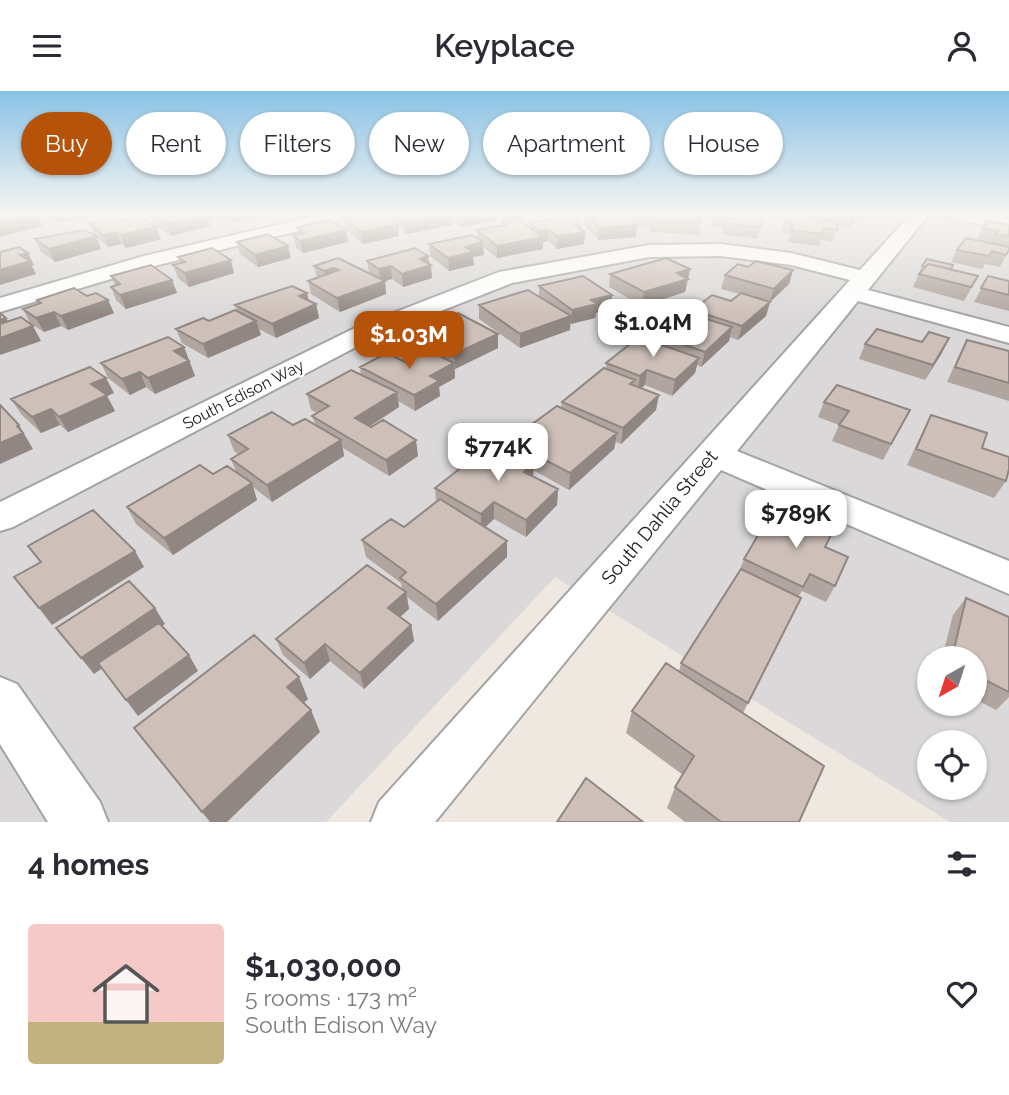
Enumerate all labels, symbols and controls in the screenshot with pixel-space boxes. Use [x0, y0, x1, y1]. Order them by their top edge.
icon: menu [28, 27, 66, 65]
text: Keyplace [434, 27, 575, 64]
icon: person [943, 27, 981, 65]
chip: Buy [21, 112, 112, 175]
chip: Rent [126, 112, 226, 175]
chip: Filters [240, 112, 355, 175]
chip: New [369, 112, 469, 175]
chip: Apartment [483, 112, 650, 175]
chip: House [664, 112, 783, 175]
pin: $1.04M [596, 299, 710, 359]
text: $1.04M [614, 308, 692, 335]
pin: $1.03M [352, 311, 466, 371]
text: $1.03M [370, 320, 448, 347]
street label: South Edison Way [179, 356, 307, 433]
pin: $774K [449, 423, 547, 483]
text: $774K [464, 432, 532, 459]
street label: South Dahlia Street [596, 445, 722, 589]
pin: $789K [747, 491, 845, 550]
text: $789K [761, 499, 831, 526]
north arrow [917, 646, 987, 716]
map controls [917, 646, 987, 800]
button: locate [917, 730, 987, 800]
icon: filters [943, 845, 981, 883]
text: 4 homes [28, 847, 149, 882]
text: $1,030,000 [245, 949, 402, 984]
icon: home [84, 952, 168, 1036]
icon: heart [943, 975, 981, 1013]
text: 5 rooms · 173 m² [245, 984, 417, 1011]
text: South Edison Way [245, 1011, 437, 1038]

